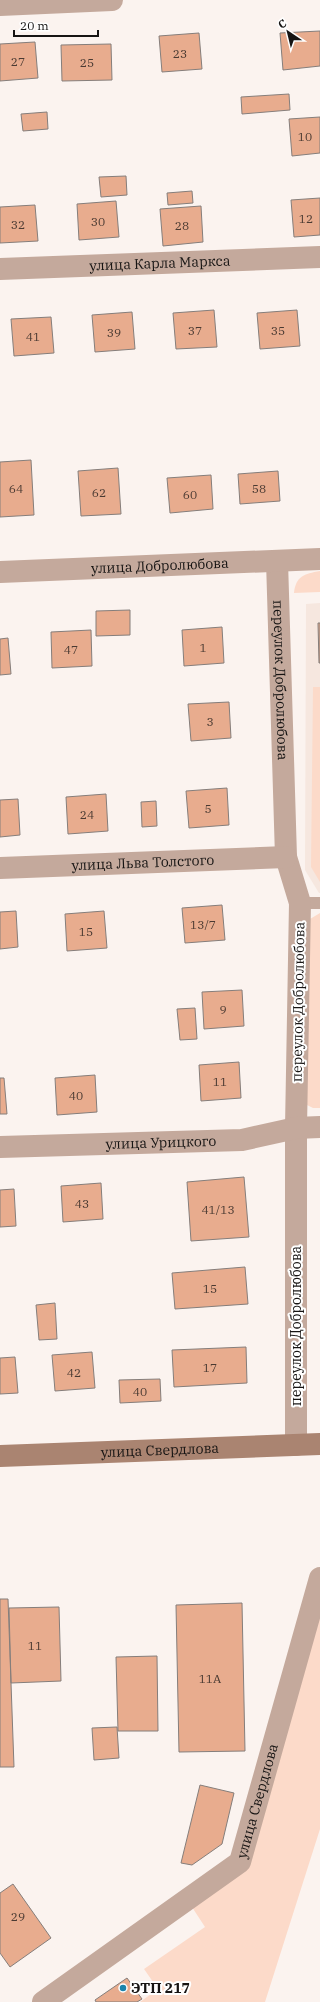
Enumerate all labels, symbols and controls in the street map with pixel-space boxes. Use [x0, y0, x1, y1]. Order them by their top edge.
scale bar [14, 12, 98, 38]
north arrow [268, 12, 308, 52]
text: С [275, 16, 289, 32]
text: 20 m [20, 18, 49, 33]
house number: 23 [173, 46, 187, 61]
house number: 27 [11, 54, 25, 69]
house number: 25 [80, 55, 94, 70]
house number: 10 [298, 129, 312, 144]
house number: 12 [299, 211, 313, 226]
house number: 30 [91, 214, 105, 229]
house number: 32 [11, 217, 25, 232]
house number: 28 [175, 218, 189, 233]
street label: улица Карла Маркса [89, 251, 231, 275]
house number: 37 [188, 323, 202, 338]
house number: 35 [271, 323, 285, 338]
house number: 39 [107, 325, 121, 340]
house number: 41 [26, 329, 40, 344]
house number: 64 [9, 481, 23, 496]
house number: 58 [252, 481, 266, 496]
house number: 62 [92, 485, 106, 500]
house number: 60 [183, 487, 197, 502]
street label: улица Добролюбова [91, 554, 229, 577]
street label: переулок Добролюбова [269, 599, 292, 761]
house number: 1 [199, 640, 207, 655]
house number: 47 [64, 642, 78, 657]
house number: 3 [206, 714, 214, 729]
house number: 5 [204, 801, 212, 816]
house number: 24 [80, 807, 94, 822]
street label: улица Льва Толстого [71, 851, 215, 874]
house number: 13/7 [190, 917, 216, 932]
street label: переулок Добролюбова [288, 921, 308, 1082]
house number: 15 [79, 924, 93, 939]
house number: 9 [219, 1002, 227, 1017]
house number: 11 [213, 1074, 227, 1089]
house number: 40 [69, 1088, 83, 1103]
street label: улица Урицкого [105, 1132, 217, 1153]
house number: 43 [75, 1196, 89, 1211]
house number: 41/13 [201, 1202, 235, 1217]
street label: переулок Добролюбова [287, 1245, 305, 1406]
house number: 15 [203, 1281, 217, 1296]
house number: 17 [203, 1360, 217, 1375]
house number: 42 [67, 1365, 81, 1380]
house number: 40 [133, 1384, 147, 1399]
street label: улица Свердлова [100, 1439, 220, 1461]
house number: 11 [28, 1638, 42, 1653]
house number: 11А [199, 1671, 222, 1686]
street label: улица Свердлова [232, 1741, 282, 1860]
house number: 29 [11, 1909, 25, 1924]
place label: ЭТП 217 [131, 1979, 190, 1997]
marker: ЭТП 217 [118, 1983, 128, 1993]

